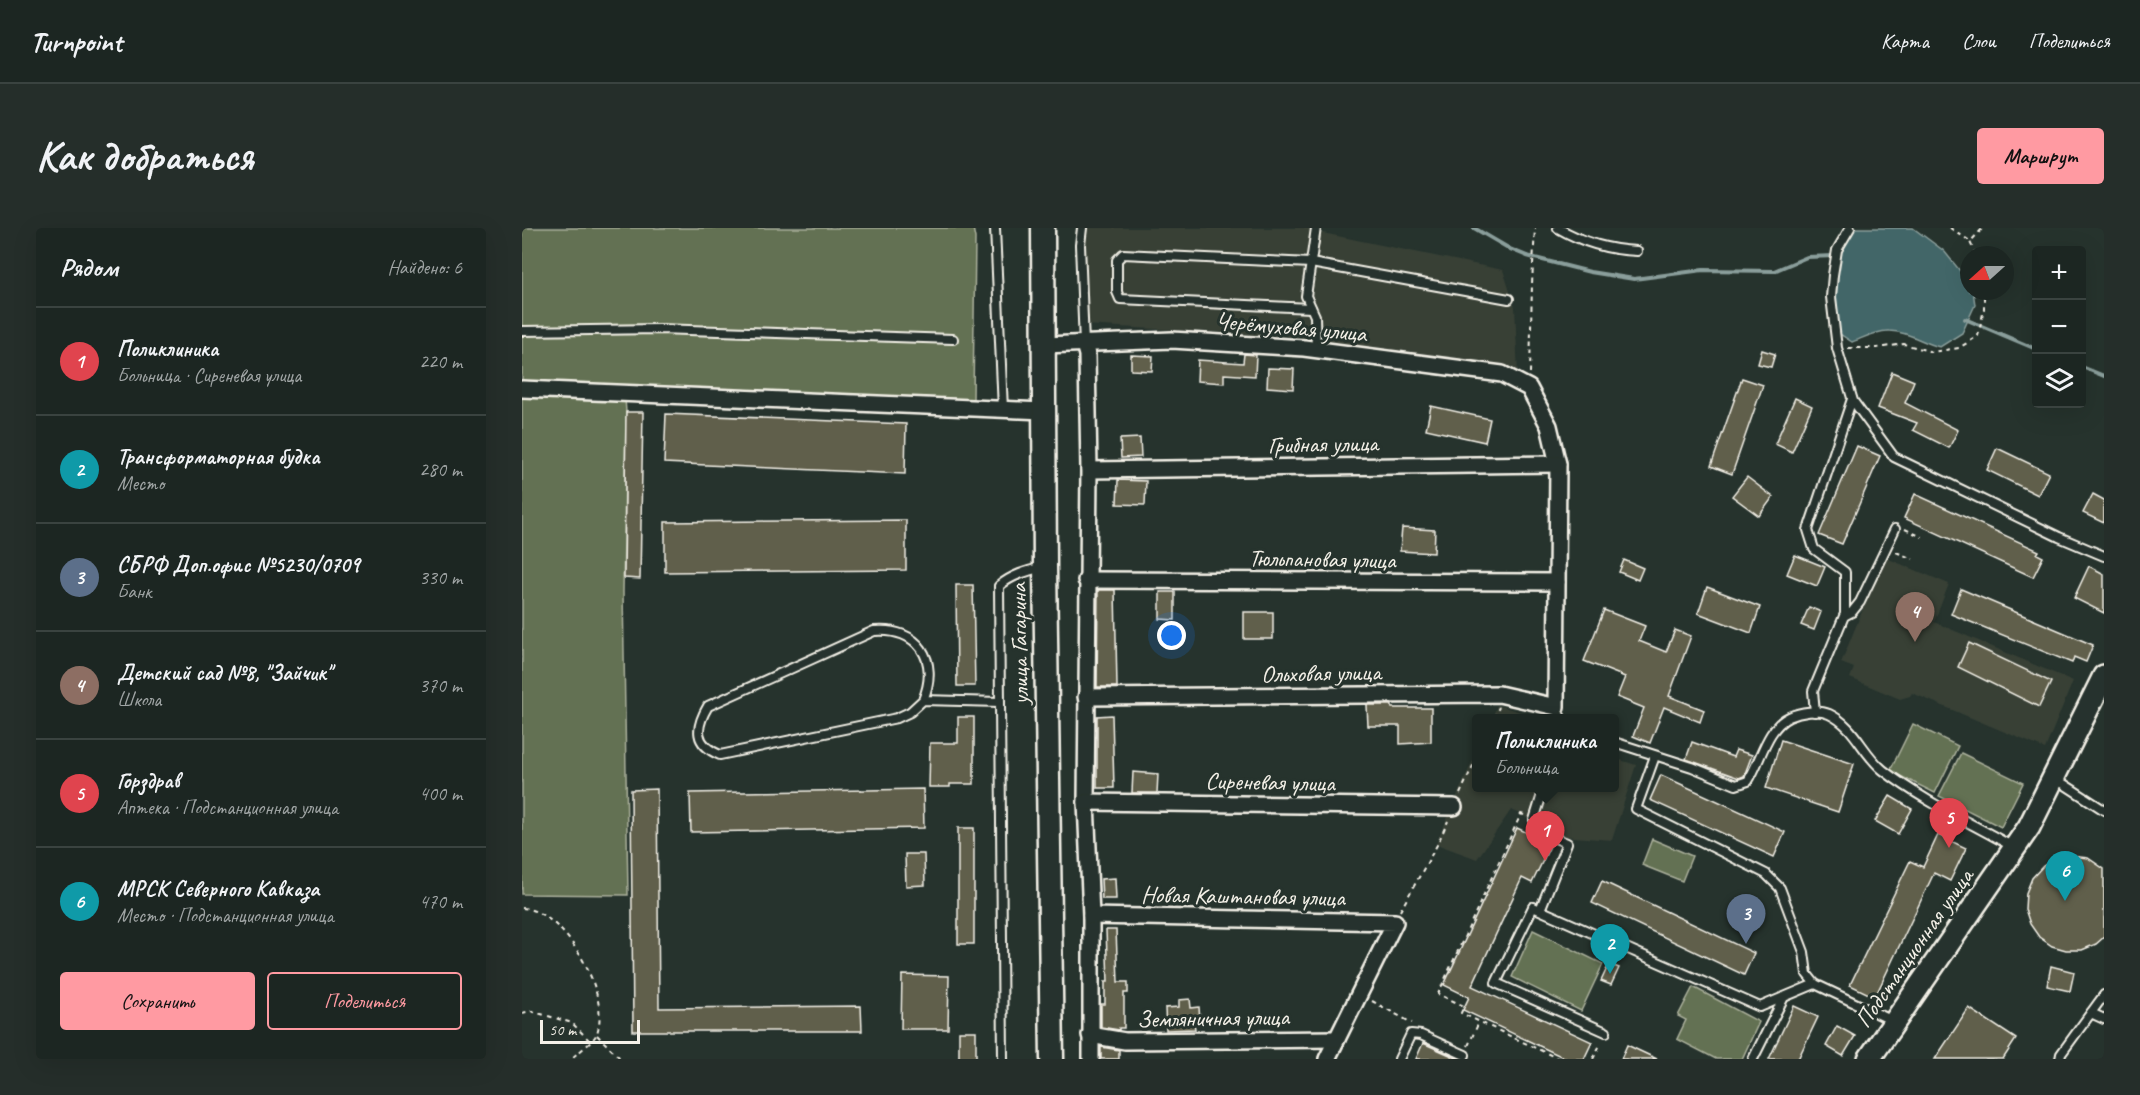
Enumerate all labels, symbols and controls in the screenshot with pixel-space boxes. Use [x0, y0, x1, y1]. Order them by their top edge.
text: Turnpoint [30, 24, 122, 59]
text: Карта [1881, 28, 1929, 54]
text: Слои [1962, 28, 1996, 54]
text: Поделиться [2029, 28, 2110, 54]
button: Маршрут [1977, 128, 2104, 184]
text: Как добраться [36, 130, 253, 183]
north arrow [1960, 246, 2014, 300]
map controls [2032, 246, 2086, 408]
button: + [2032, 246, 2086, 300]
text: Рядом [60, 251, 118, 284]
text: Найдено: 6 [387, 255, 462, 280]
button: − [2032, 300, 2086, 354]
street label: Черёмуховая улица [1214, 305, 1369, 349]
text: Поликлиника [117, 335, 219, 363]
text: 1 [75, 349, 84, 374]
text: 220 m [419, 349, 462, 374]
button: layers [2032, 354, 2086, 408]
text: Больница · Сиреневая улица [117, 363, 301, 388]
street label: Грибная улица [1268, 428, 1380, 460]
text: Трансформаторная будка [117, 443, 320, 471]
text: 2 [75, 457, 84, 482]
text: 280 m [419, 457, 462, 482]
text: Место [117, 471, 164, 496]
street label: Тюльпановая улица [1248, 543, 1397, 575]
text: СБРФ Доп.офис №5230/0709 [117, 551, 360, 579]
text: 3 [75, 565, 84, 590]
text: 330 m [419, 565, 462, 590]
text: Банк [117, 579, 151, 604]
street label: улица Гагарина [1003, 581, 1035, 707]
pin: 4 [1896, 592, 1934, 642]
your location [1157, 621, 1186, 650]
street label: Ольховая улица [1261, 657, 1383, 689]
text: Детский сад №8, "Зайчик" [117, 659, 331, 687]
text: 4 [75, 673, 84, 698]
text: 370 m [419, 673, 462, 698]
text: Школа [117, 687, 161, 712]
popup [1472, 714, 1619, 792]
text: Поликлиника [1495, 727, 1596, 755]
text: Больница [1495, 755, 1558, 780]
street label: Сиреневая улица [1205, 766, 1336, 798]
text: Горздрав [117, 767, 180, 795]
text: 5 [75, 781, 84, 806]
text: 400 m [419, 781, 462, 806]
text: Аптека · Подстанционная улица [117, 795, 338, 820]
pin: 5 [1930, 798, 1968, 848]
pin: 1 [1526, 812, 1564, 861]
pin: 6 [2046, 852, 2084, 901]
street label: Подстанционная улица [1848, 861, 1981, 1033]
text: МРСК Северного Кавказа [117, 875, 319, 903]
street label: Новая Каштановая улица [1141, 879, 1346, 913]
text: 6 [75, 889, 84, 914]
text: 470 m [419, 889, 462, 914]
pin: 3 [1726, 894, 1766, 944]
text: Место · Подстанционная улица [117, 903, 334, 928]
pin: 2 [1590, 924, 1630, 974]
button: Сохранить [60, 972, 255, 1030]
button: Поделиться [267, 972, 462, 1030]
street label: Земляничная улица [1137, 1002, 1291, 1034]
scale bar [540, 1017, 640, 1044]
text: 50 m [549, 1020, 576, 1040]

